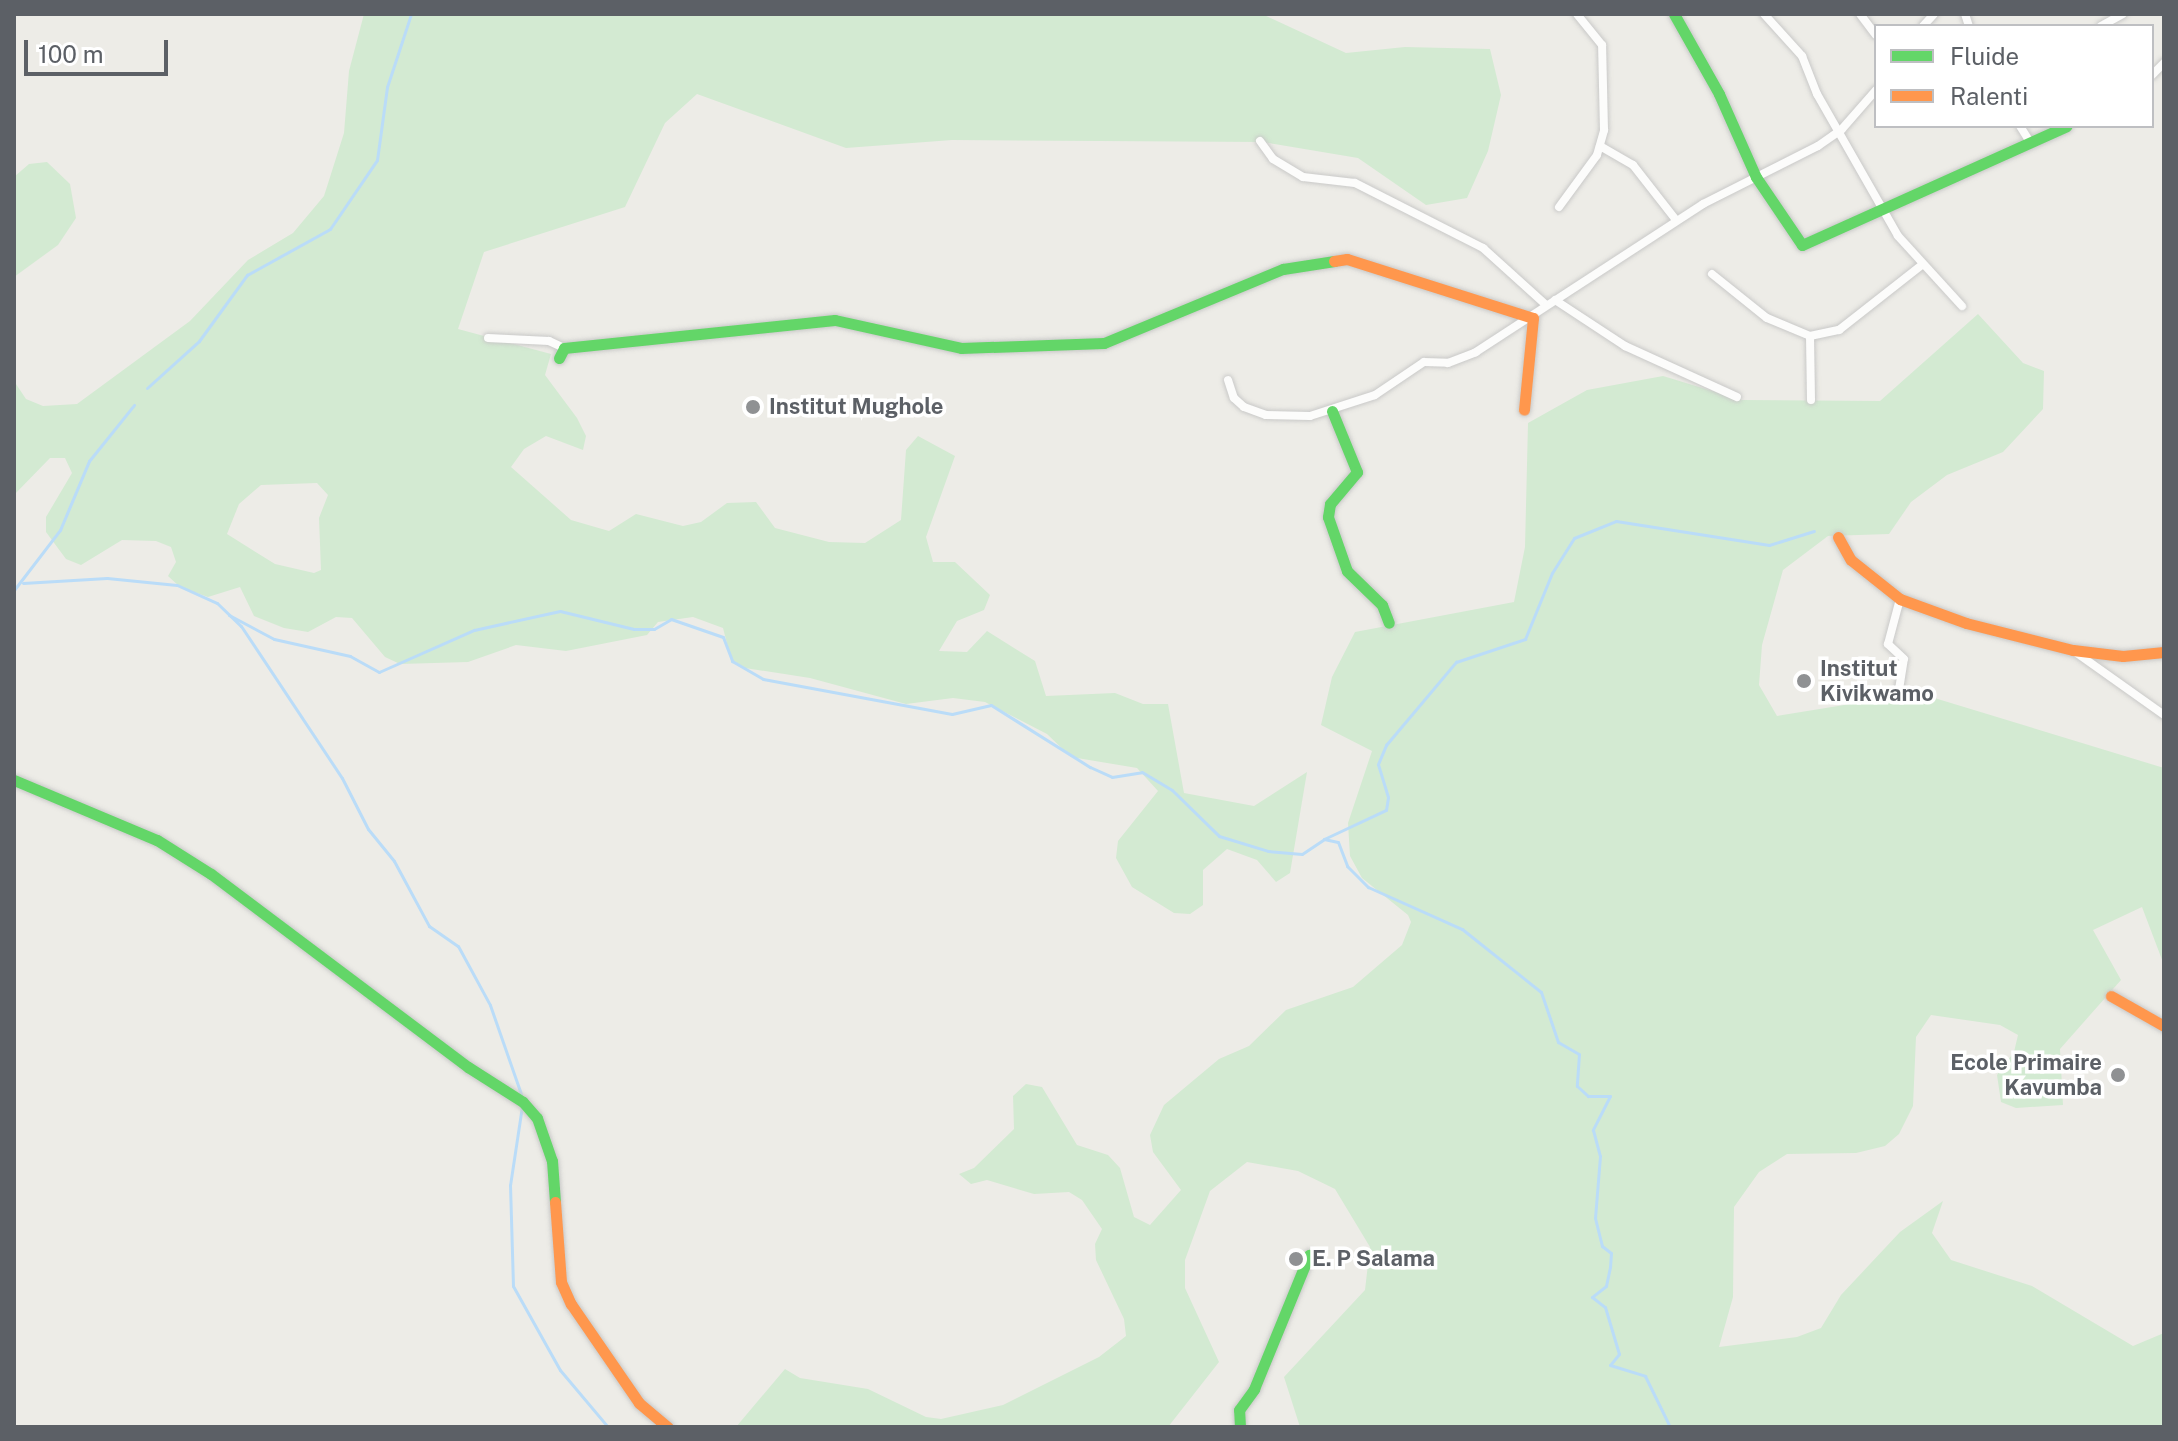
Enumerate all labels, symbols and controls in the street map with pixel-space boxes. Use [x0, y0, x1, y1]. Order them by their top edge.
scale bar [28, 24, 172, 74]
legend [1874, 24, 2154, 128]
text: 100 m [38, 40, 104, 68]
text: Fluide [1950, 42, 2019, 70]
text: Ralenti [1950, 82, 2028, 110]
place label: Institut Mughole [769, 394, 944, 420]
marker: Institut Mughole [744, 398, 762, 416]
place label: Institut Kivikwamo [1820, 655, 1934, 706]
marker: Institut Kivikwamo [1795, 672, 1813, 690]
place label: Ecole Primaire Kavumba [1950, 1049, 2102, 1100]
marker: Ecole Primaire Kavumba [2109, 1066, 2127, 1084]
place label: E. P Salama [1312, 1246, 1435, 1272]
marker: E. P Salama [1287, 1250, 1305, 1268]

